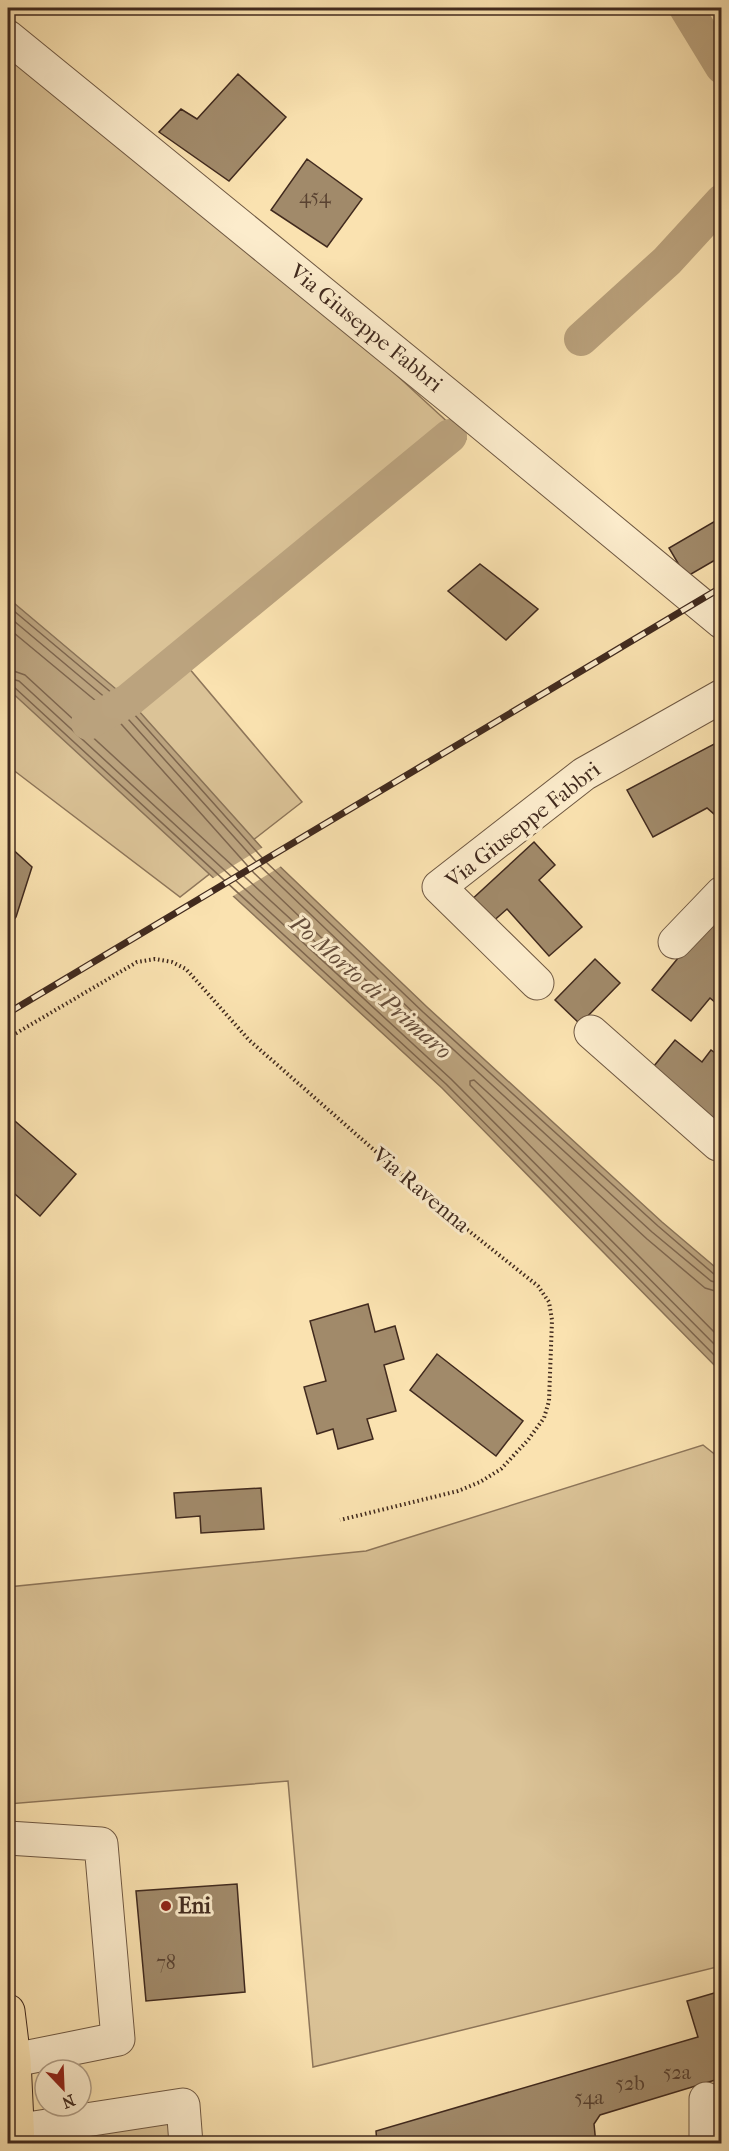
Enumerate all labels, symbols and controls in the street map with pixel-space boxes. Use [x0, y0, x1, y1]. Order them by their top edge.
house number: 454 [299, 185, 332, 208]
street label: Via Giuseppe Fabbri [284, 258, 448, 398]
street label: Via Giuseppe Fabbri [440, 756, 606, 894]
water label: Po Morto di Primaro [284, 908, 458, 1065]
street label: Via Ravenna [366, 1141, 476, 1239]
place label: Eni [178, 1893, 211, 1919]
marker: Eni [159, 1899, 173, 1913]
house number: 78 [156, 1951, 176, 1974]
north arrow [33, 2058, 93, 2118]
house number: 52a [663, 2061, 692, 2084]
house number: 52b [615, 2072, 645, 2095]
house number: 54a [574, 2086, 605, 2109]
text: N [59, 2090, 78, 2113]

